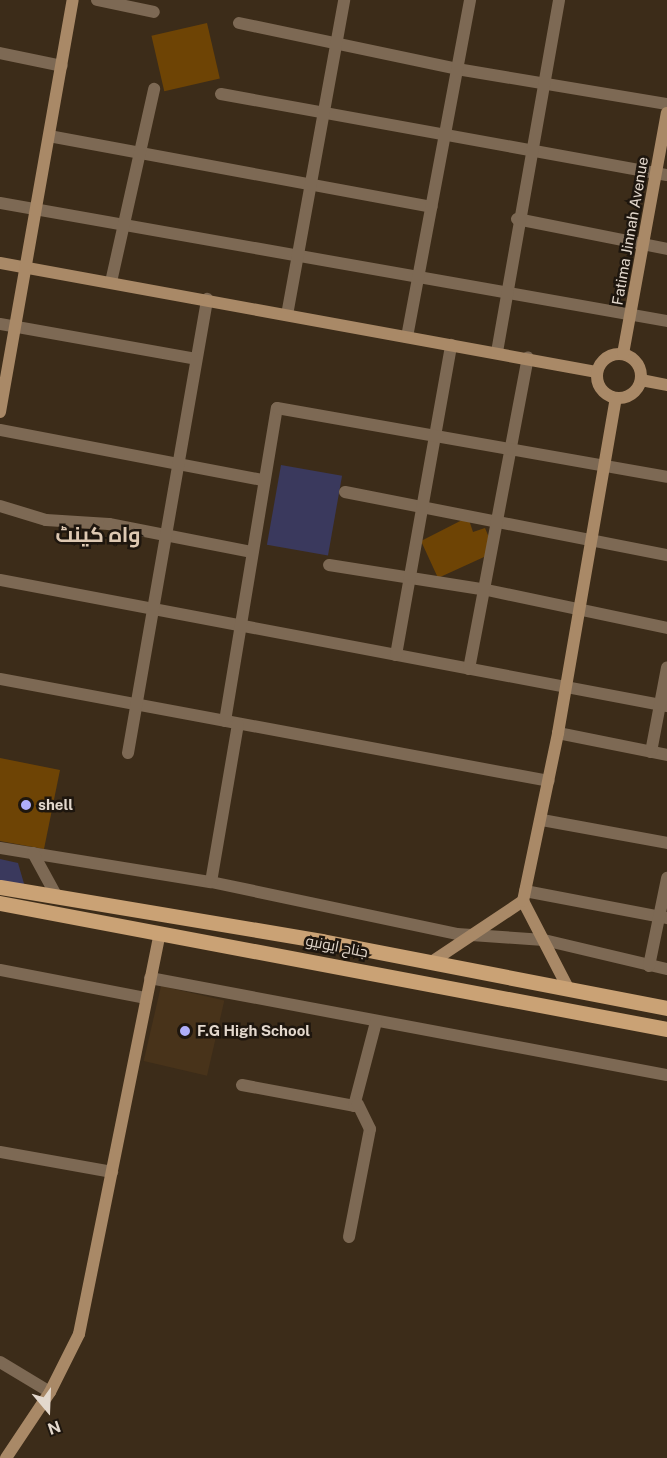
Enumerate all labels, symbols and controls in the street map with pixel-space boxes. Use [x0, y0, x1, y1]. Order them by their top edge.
street label: Fatima Jinnah Avenue [608, 155, 652, 307]
district label: واہ کینٹ [55, 522, 141, 548]
place label: shell [38, 796, 73, 814]
marker: shell [19, 798, 33, 812]
street label: جناح ایونیو [304, 931, 370, 961]
place label: F.G High School [197, 1022, 310, 1040]
marker: F.G High School [178, 1024, 192, 1038]
north arrow [18, 1380, 78, 1440]
text: N [45, 1416, 63, 1439]

